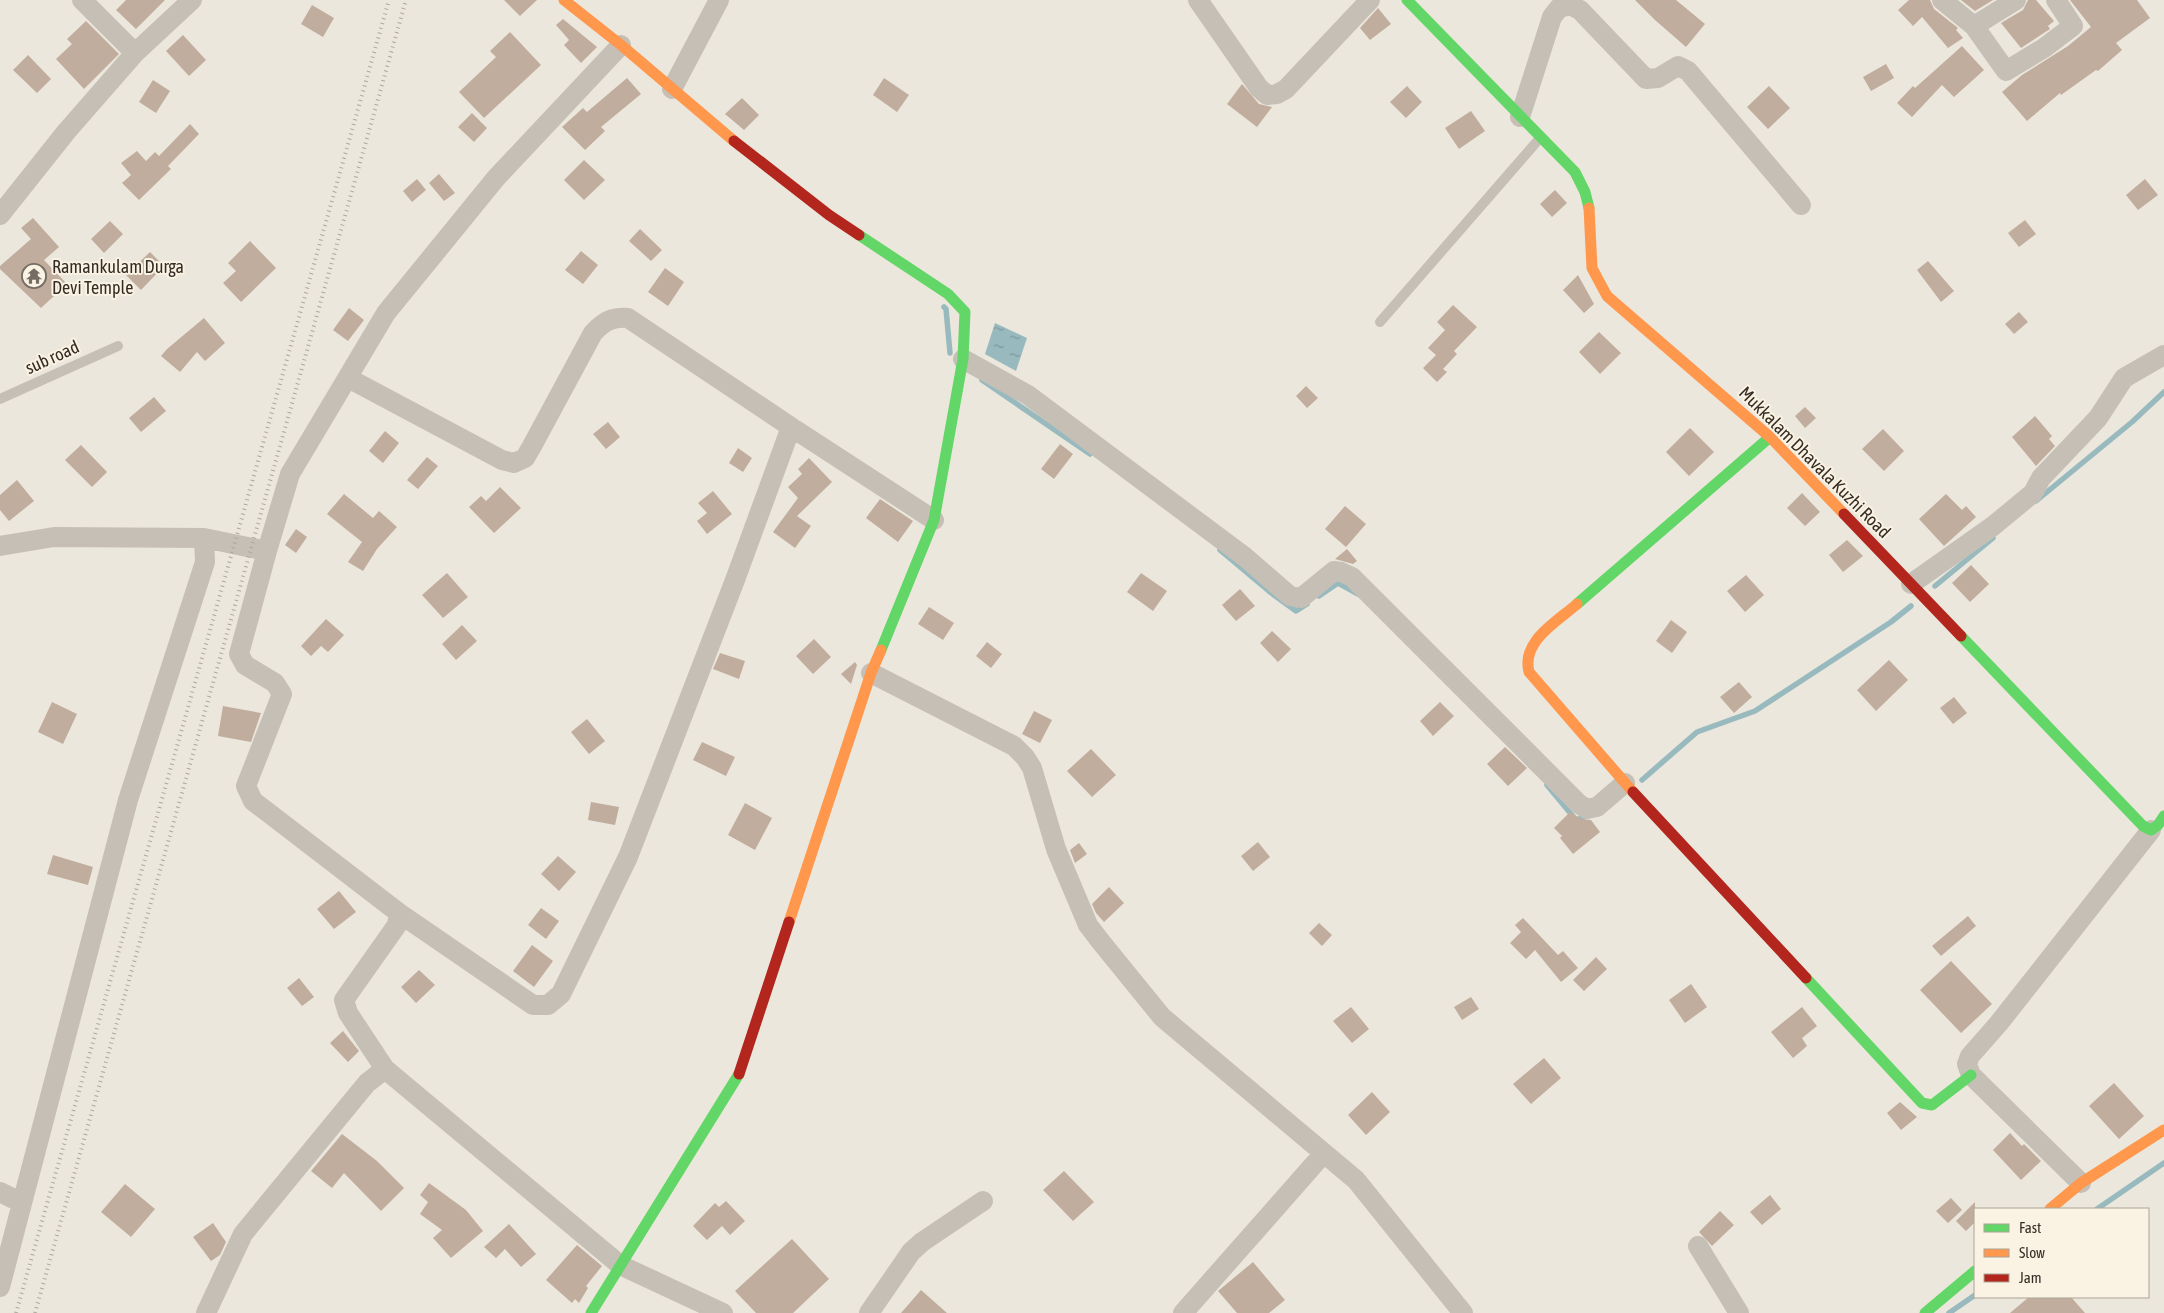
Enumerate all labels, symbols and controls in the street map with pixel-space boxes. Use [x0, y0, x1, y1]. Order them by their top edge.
place label: Ramankulam Durga Devi Temple [52, 256, 184, 298]
temple icon: Ramankulam Durga Devi Temple [21, 263, 47, 289]
street label: sub road [22, 336, 82, 378]
street label: Mukkalam Dhavala Kuzhi Road [1735, 382, 1895, 542]
legend [1974, 1208, 2149, 1298]
text: Fast [2019, 1219, 2041, 1236]
text: Slow [2019, 1244, 2045, 1261]
text: Jam [2019, 1269, 2042, 1286]

